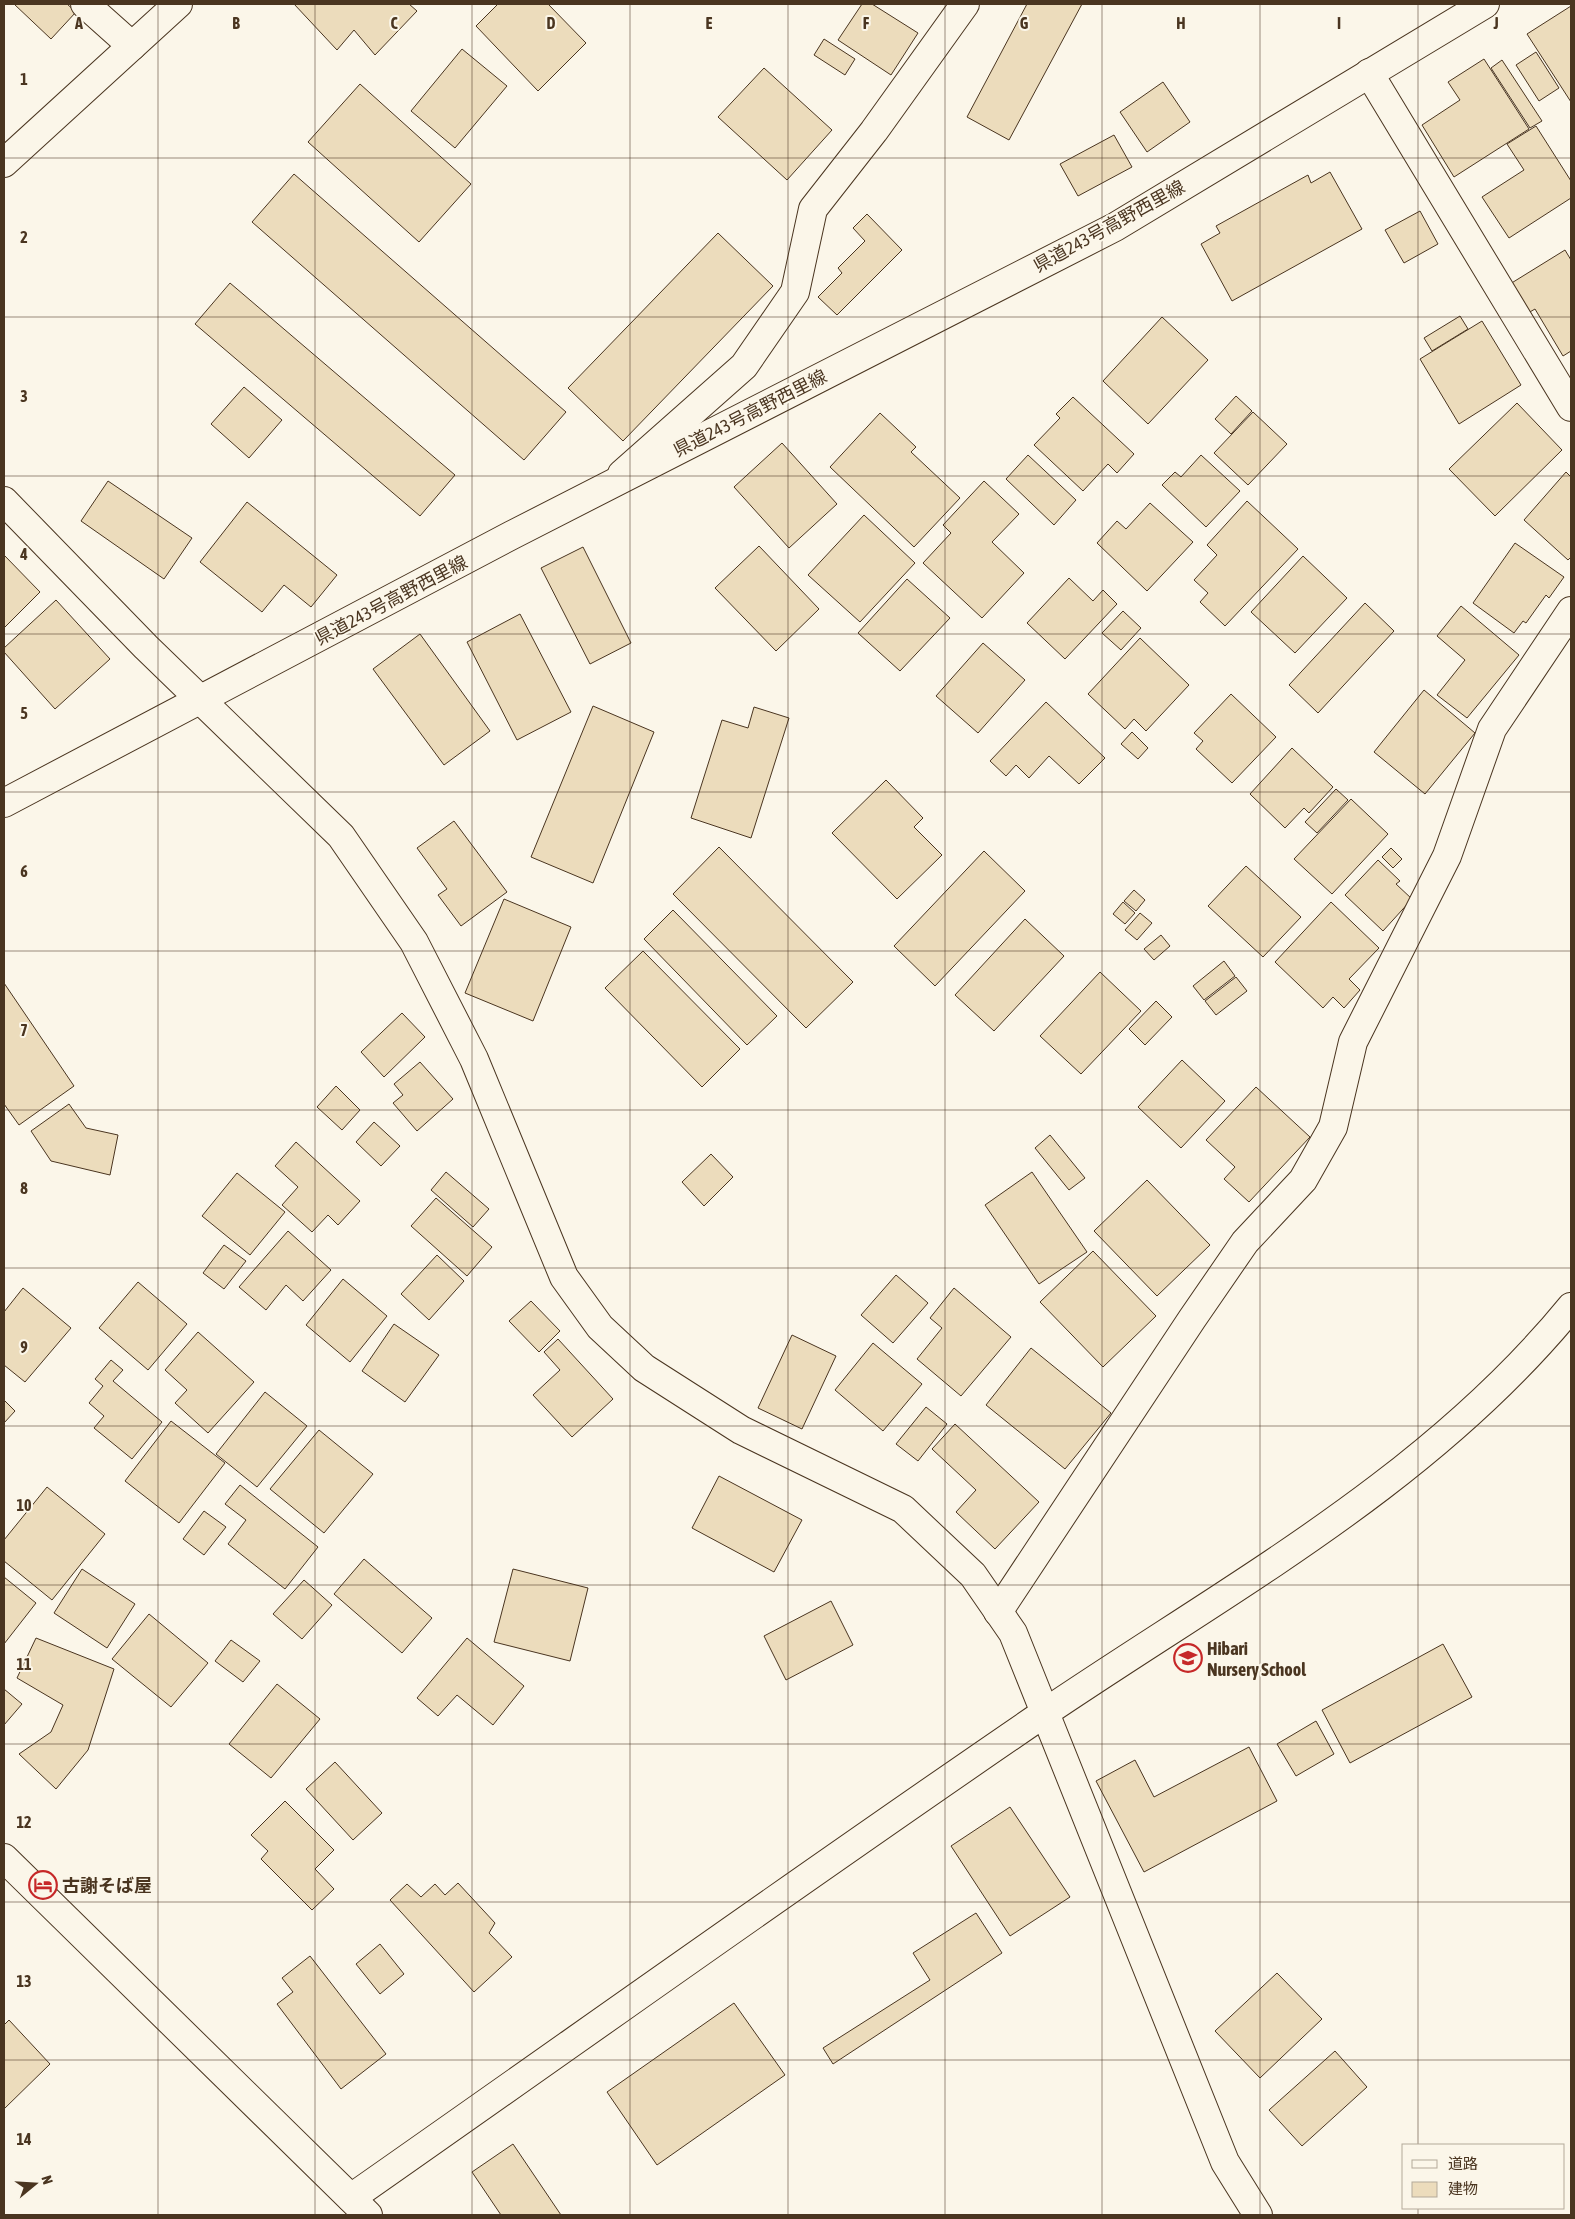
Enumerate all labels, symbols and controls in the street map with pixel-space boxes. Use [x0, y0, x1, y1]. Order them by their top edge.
text: A [74, 14, 83, 32]
text: B [232, 14, 240, 32]
text: C [390, 14, 398, 32]
text: D [547, 14, 556, 32]
text: E [706, 14, 713, 32]
text: F [863, 14, 870, 32]
text: G [1020, 14, 1029, 32]
text: H [1176, 14, 1186, 32]
text: I [1337, 14, 1341, 32]
text: J [1492, 14, 1499, 32]
text: 1 [20, 70, 28, 88]
street label: 県道243号高野西里線 [1030, 176, 1188, 276]
text: 2 [20, 228, 28, 246]
street label: 県道243号高野西里線 [670, 365, 830, 461]
text: 3 [20, 387, 28, 405]
text: 4 [19, 545, 28, 563]
street label: 県道243号高野西里線 [311, 551, 471, 649]
text: 5 [20, 704, 28, 722]
text: 6 [20, 862, 28, 880]
text: 7 [20, 1021, 28, 1039]
text: 8 [20, 1179, 28, 1197]
text: 9 [20, 1338, 28, 1356]
text: 10 [16, 1496, 32, 1514]
place label: Hibari Nursery School [1207, 1638, 1306, 1680]
school or university icon: Hibari Nursery School [1173, 1643, 1203, 1673]
text: 11 [16, 1655, 32, 1673]
text: 12 [16, 1813, 32, 1831]
hotel icon: 古謝そば屋 [28, 1870, 58, 1900]
place label: 古謝そば屋 [62, 1875, 152, 1896]
text: 13 [16, 1972, 32, 1990]
text: 14 [16, 2130, 32, 2148]
legend [1402, 2144, 1565, 2209]
text: 道路 [1448, 2155, 1478, 2172]
north arrow [10, 2159, 60, 2209]
text: N [38, 2174, 56, 2186]
text: 建物 [1448, 2180, 1478, 2197]

